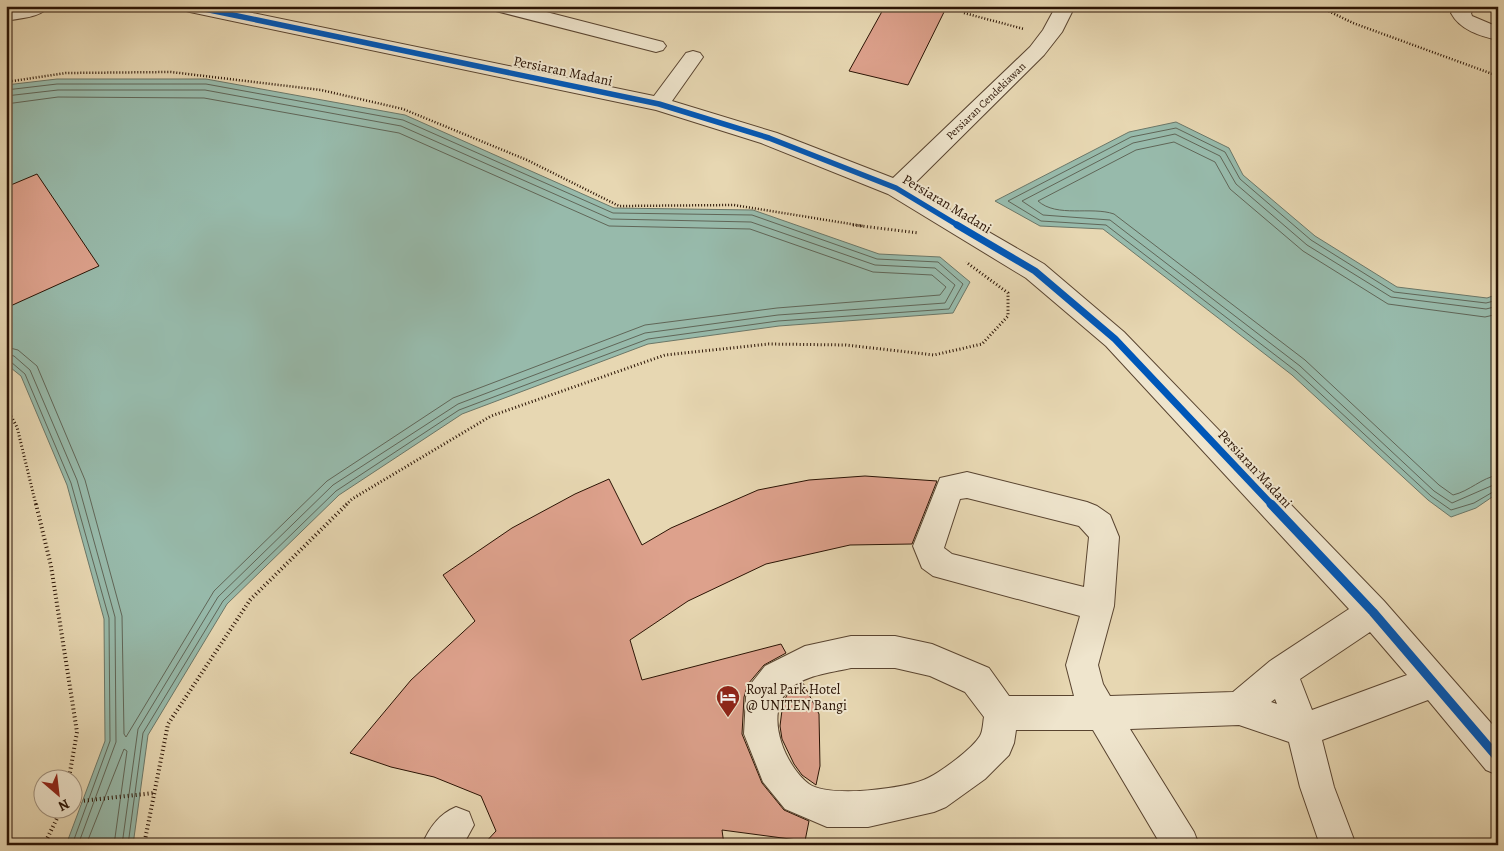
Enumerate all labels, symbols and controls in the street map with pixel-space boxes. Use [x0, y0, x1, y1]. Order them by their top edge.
street label: Persiaran Madani [512, 51, 614, 91]
street label: Persiaran Cendekiawan [943, 59, 1029, 143]
street label: Persiaran Madani [899, 170, 995, 238]
street label: Persiaran Madani [1214, 426, 1296, 512]
place label: Royal Park Hotel @ UNITEN Bangi [746, 680, 847, 715]
hotel icon: Royal Park Hotel @ UNITEN Bangi [715, 684, 741, 718]
north arrow [32, 768, 82, 818]
text: N [55, 794, 73, 816]

